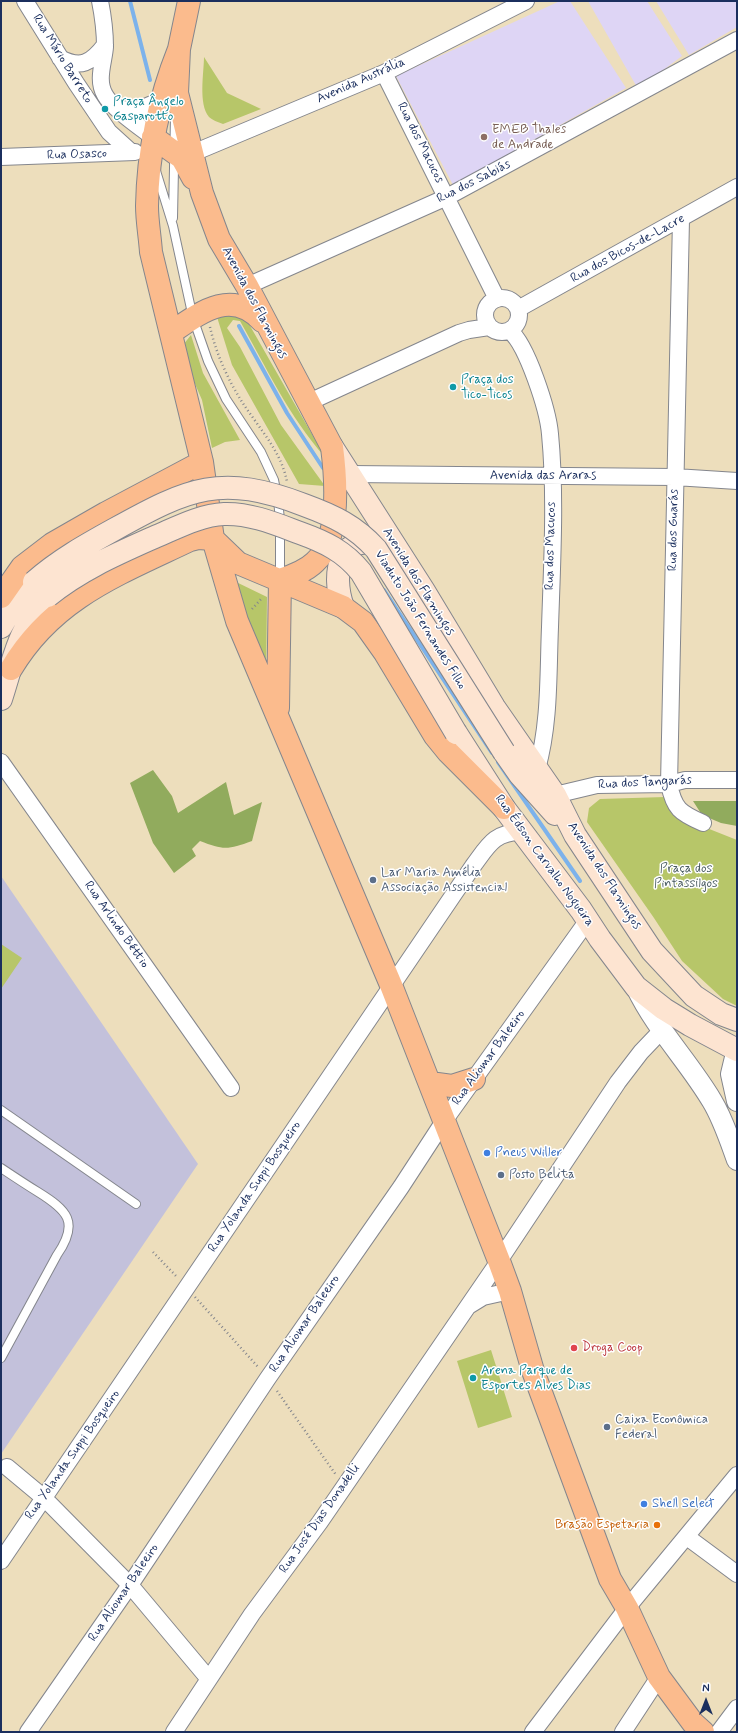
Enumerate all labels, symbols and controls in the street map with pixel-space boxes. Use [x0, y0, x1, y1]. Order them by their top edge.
street label: Rua Mário Barreto [28, 12, 96, 106]
street label: Avenida Austrália [314, 55, 408, 107]
place label: Praça Ângelo Gasparotto [113, 94, 184, 125]
street label: Rua dos Macucos [393, 100, 447, 186]
marker: Praça Ângelo Gasparotto [100, 104, 110, 114]
place label: EMEB Thales de Andrade [492, 122, 566, 153]
marker: EMEB Thales de Andrade [479, 132, 489, 142]
street label: Rua Osasco [47, 146, 107, 164]
street label: Rua dos Sabiás [435, 157, 513, 207]
street label: Rua dos Bicos-de-Lacre [568, 211, 688, 287]
street label: Avenida dos Flamingos [218, 244, 290, 362]
place label: Praça dos Tico-Ticos [461, 372, 514, 403]
marker: Praça dos Tico-Ticos [448, 382, 458, 392]
street label: Avenida das Araras [490, 468, 596, 484]
street label: Rua dos Guarás [665, 489, 683, 571]
street label: Rua dos Macucos [542, 502, 560, 590]
street label: Avenida dos Flamingos [378, 525, 458, 639]
street label: Viaduto João Fernandes Filho [371, 548, 469, 692]
street label: Rua dos Tangarás [598, 773, 692, 793]
street label: Rua Édson Carvalho Nogueira [491, 792, 597, 930]
street label: Avenida dos Flamingos [564, 820, 644, 932]
park label: Praça dos Pintassilgos [654, 861, 718, 892]
place label: Lar Maria Amélia Associação Assistencial [381, 865, 507, 896]
marker: Lar Maria Amélia Associação Assistencial [368, 875, 378, 885]
street label: Rua Arlindo Béttio [80, 878, 152, 972]
street label: Rua Aliomar Baleeiro [449, 1007, 529, 1109]
street label: Rua Yolanda Suppi Bosqueiro [205, 1119, 305, 1255]
place label: Pneus Willer [495, 1145, 562, 1161]
marker: Pneus Willer [482, 1148, 492, 1158]
place label: Posto Belita [509, 1167, 575, 1183]
marker: Posto Belita [496, 1170, 506, 1180]
street label: Rua Aliomar Baleeiro [267, 1272, 343, 1376]
place label: Droga Coop [582, 1340, 643, 1356]
marker: Droga Coop [569, 1343, 579, 1353]
place label: Arena Parque de Esportes Alves Dias [481, 1363, 591, 1394]
marker: Arena Parque de Esportes Alves Dias [468, 1373, 478, 1383]
street label: Rua Yolanda Suppi Bosqueiro [22, 1387, 124, 1523]
place label: Caixa Econômica Federal [615, 1412, 708, 1443]
marker: Caixa Econômica Federal [602, 1422, 612, 1432]
street label: Rua José Dias Donadelli [276, 1461, 364, 1577]
place label: Shell Select [652, 1496, 714, 1512]
marker: Shell Select [639, 1499, 649, 1509]
place label: Brasão Espetaria [555, 1517, 649, 1533]
marker: Brasão Espetaria [652, 1520, 662, 1530]
street label: Rua Aliomar Baleeiro [86, 1541, 162, 1645]
north arrow [686, 1681, 726, 1721]
text: N [702, 1682, 710, 1696]

